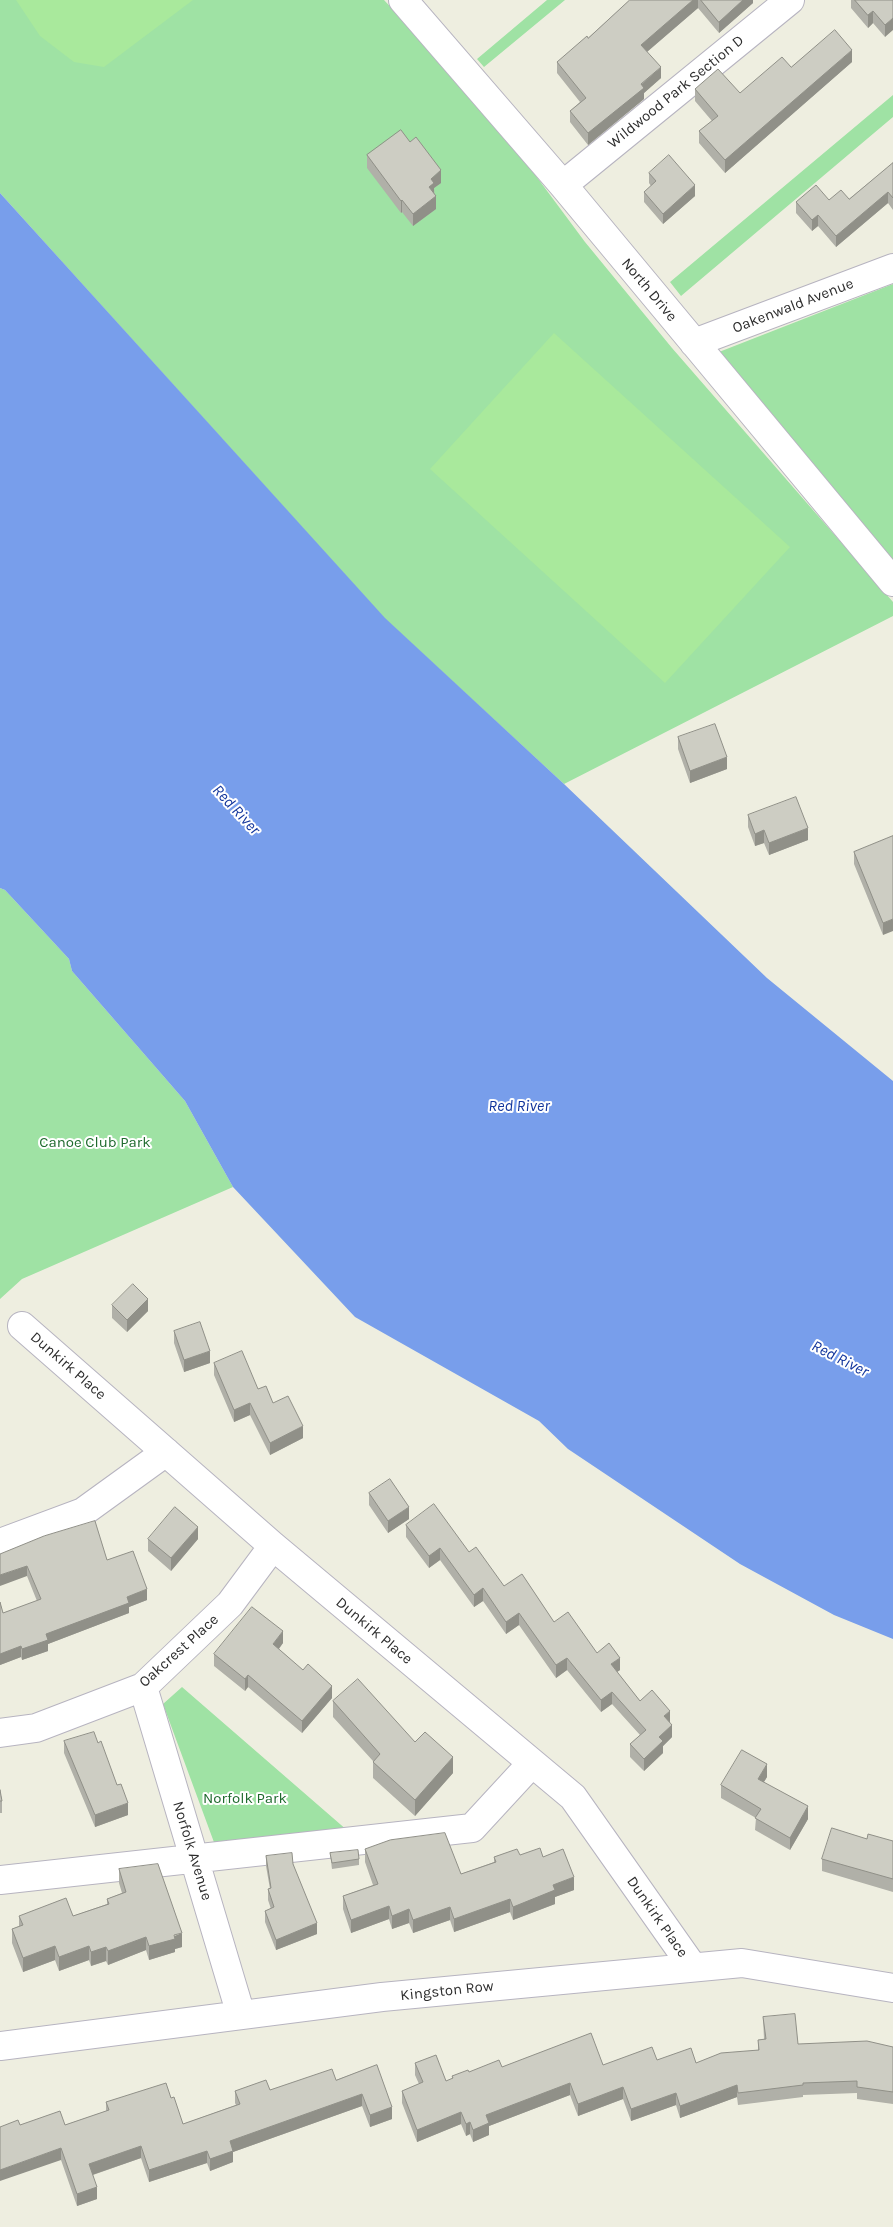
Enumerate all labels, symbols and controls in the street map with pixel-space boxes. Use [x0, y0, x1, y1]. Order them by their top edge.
street label: Wildwood Park Section D [604, 32, 748, 152]
street label: North Drive [617, 255, 681, 325]
street label: Oakenwald Avenue [730, 275, 856, 337]
water label: Red River [208, 781, 264, 839]
water label: Red River [488, 1096, 550, 1116]
park label: Canoe Club Park [39, 1134, 151, 1152]
street label: Dunkirk Place [26, 1328, 110, 1404]
water label: Red River [808, 1336, 872, 1382]
street label: Dunkirk Place [332, 1594, 416, 1668]
street label: Oakcrest Place [136, 1611, 222, 1691]
park label: Norfolk Park [203, 1790, 287, 1808]
street label: Norfolk Avenue [168, 1799, 216, 1903]
street label: Dunkirk Place [622, 1873, 692, 1961]
street label: Kingston Row [399, 1977, 495, 2005]

